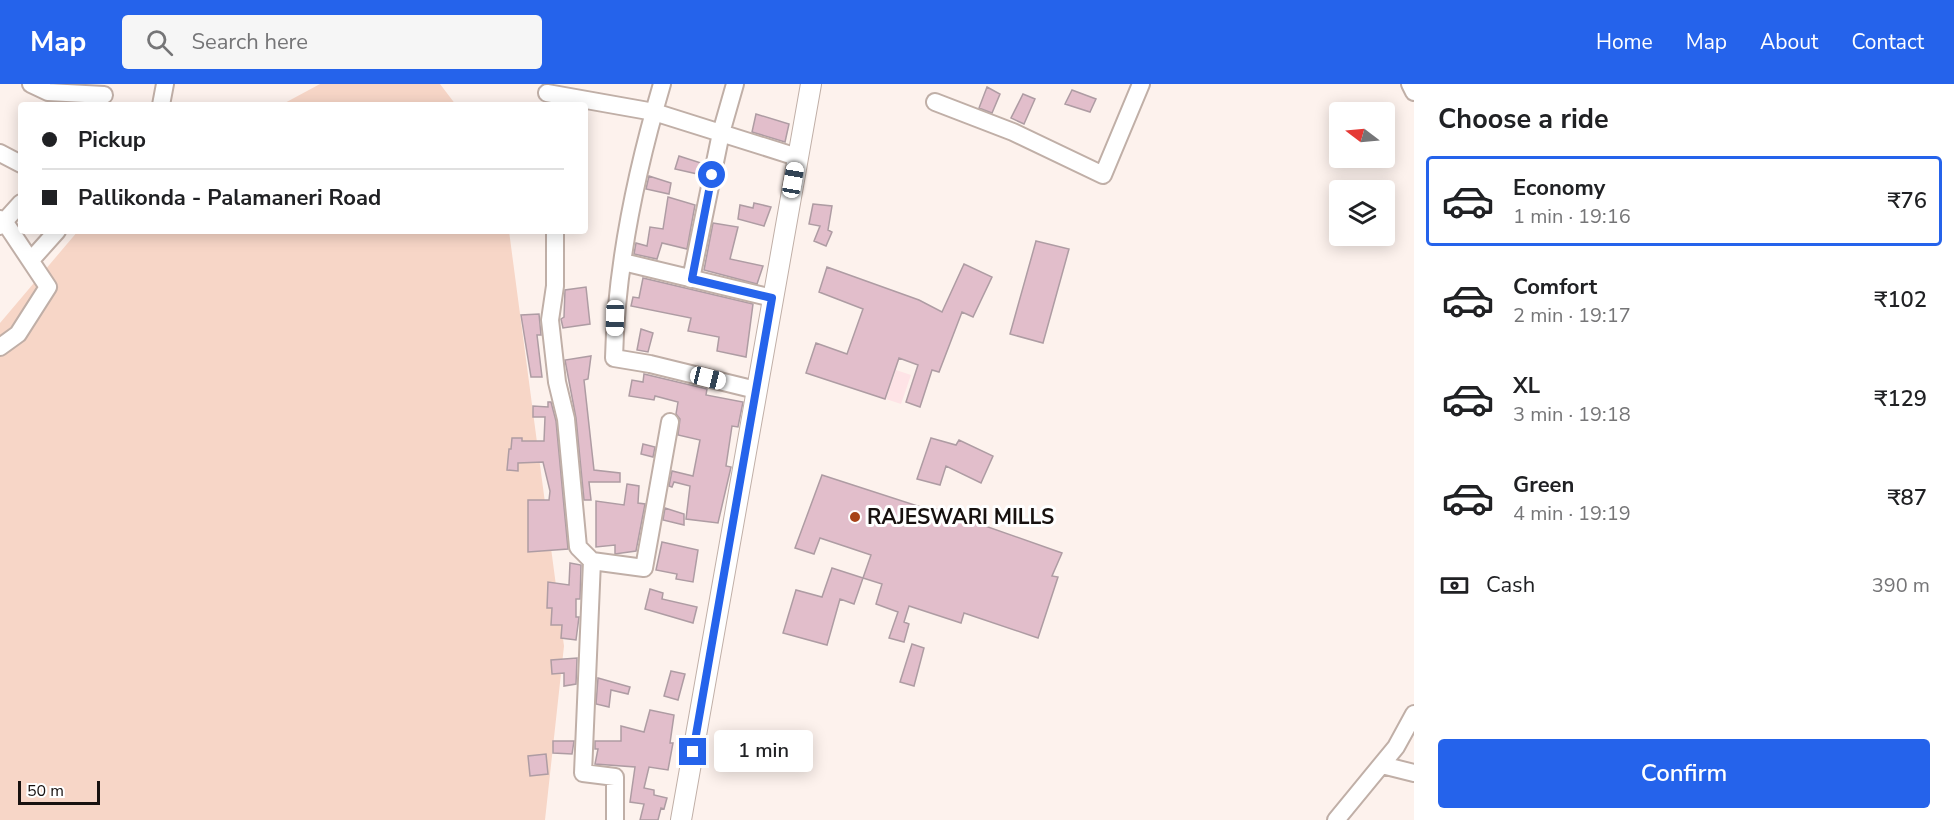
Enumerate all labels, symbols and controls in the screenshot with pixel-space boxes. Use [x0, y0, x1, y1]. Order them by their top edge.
search box [122, 15, 542, 69]
text: Map [30, 23, 86, 61]
icon: search [143, 26, 176, 59]
text: Search here [191, 27, 308, 57]
text: Home [1596, 28, 1653, 56]
text: Map [1686, 28, 1727, 56]
text: About [1760, 28, 1818, 56]
text: Contact [1851, 28, 1924, 56]
text: Choose a ride [1438, 101, 1609, 138]
north arrow [1329, 102, 1395, 168]
map controls [1329, 102, 1395, 246]
text: Pickup [78, 125, 146, 155]
route start [698, 161, 725, 188]
car [781, 161, 805, 199]
text: Economy [1513, 173, 1605, 203]
icon: car [1441, 174, 1495, 228]
button: layers [1329, 180, 1395, 246]
text: Pallikonda - Palamaneri Road [78, 183, 381, 213]
text: ₹76 [1887, 186, 1927, 216]
text: 1 min · 19:16 [1513, 203, 1631, 230]
text: Comfort [1513, 272, 1597, 302]
icon: car [1441, 273, 1495, 327]
text: ₹102 [1874, 285, 1927, 315]
car [606, 300, 624, 336]
text: 2 min · 19:17 [1513, 302, 1631, 329]
car [688, 365, 728, 391]
text: XL [1513, 371, 1540, 401]
icon: car [1441, 372, 1495, 426]
text: ₹129 [1874, 384, 1927, 414]
text: 3 min · 19:18 [1513, 401, 1631, 428]
text: Green [1513, 470, 1574, 500]
icon: car [1441, 471, 1495, 525]
text: ₹87 [1887, 483, 1927, 513]
text: 4 min · 19:19 [1513, 500, 1631, 527]
place label: RAJESWARI MILLS [867, 503, 1054, 531]
marker: RAJESWARI MILLS [848, 510, 862, 524]
icon: cash [1438, 569, 1471, 602]
text: Cash [1486, 570, 1535, 600]
text: 390 m [1872, 572, 1930, 599]
callout: 1 min [714, 731, 813, 773]
text: 1 min [738, 737, 789, 764]
route end [679, 738, 706, 765]
button: Confirm [1438, 739, 1930, 808]
scale bar [18, 778, 100, 806]
text: 50 m [27, 780, 64, 802]

